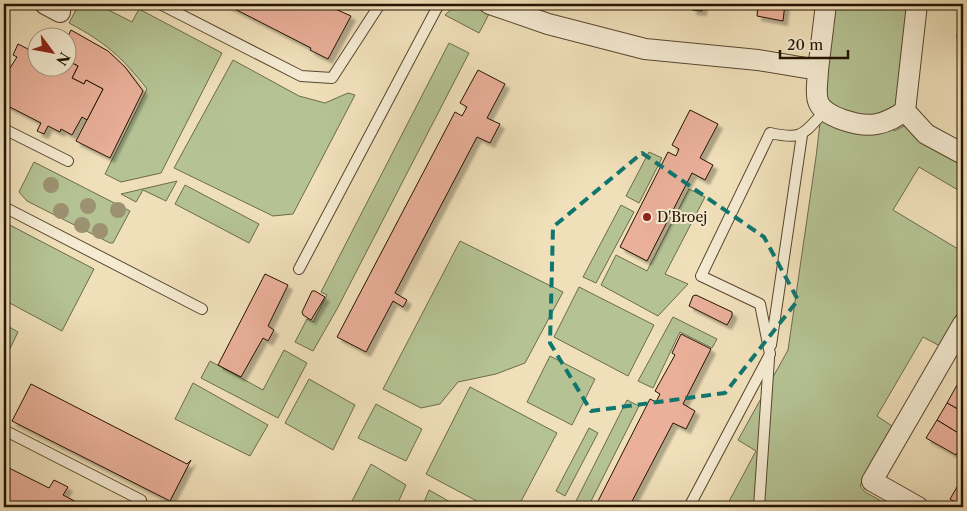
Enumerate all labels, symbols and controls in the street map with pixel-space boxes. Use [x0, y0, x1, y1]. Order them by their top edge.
north arrow [28, 28, 78, 78]
scale bar [780, 28, 847, 60]
text: 20 m [787, 35, 823, 54]
text: N [52, 49, 74, 69]
place label: D'Broej [657, 208, 707, 226]
marker: D'Broej [641, 211, 653, 223]

